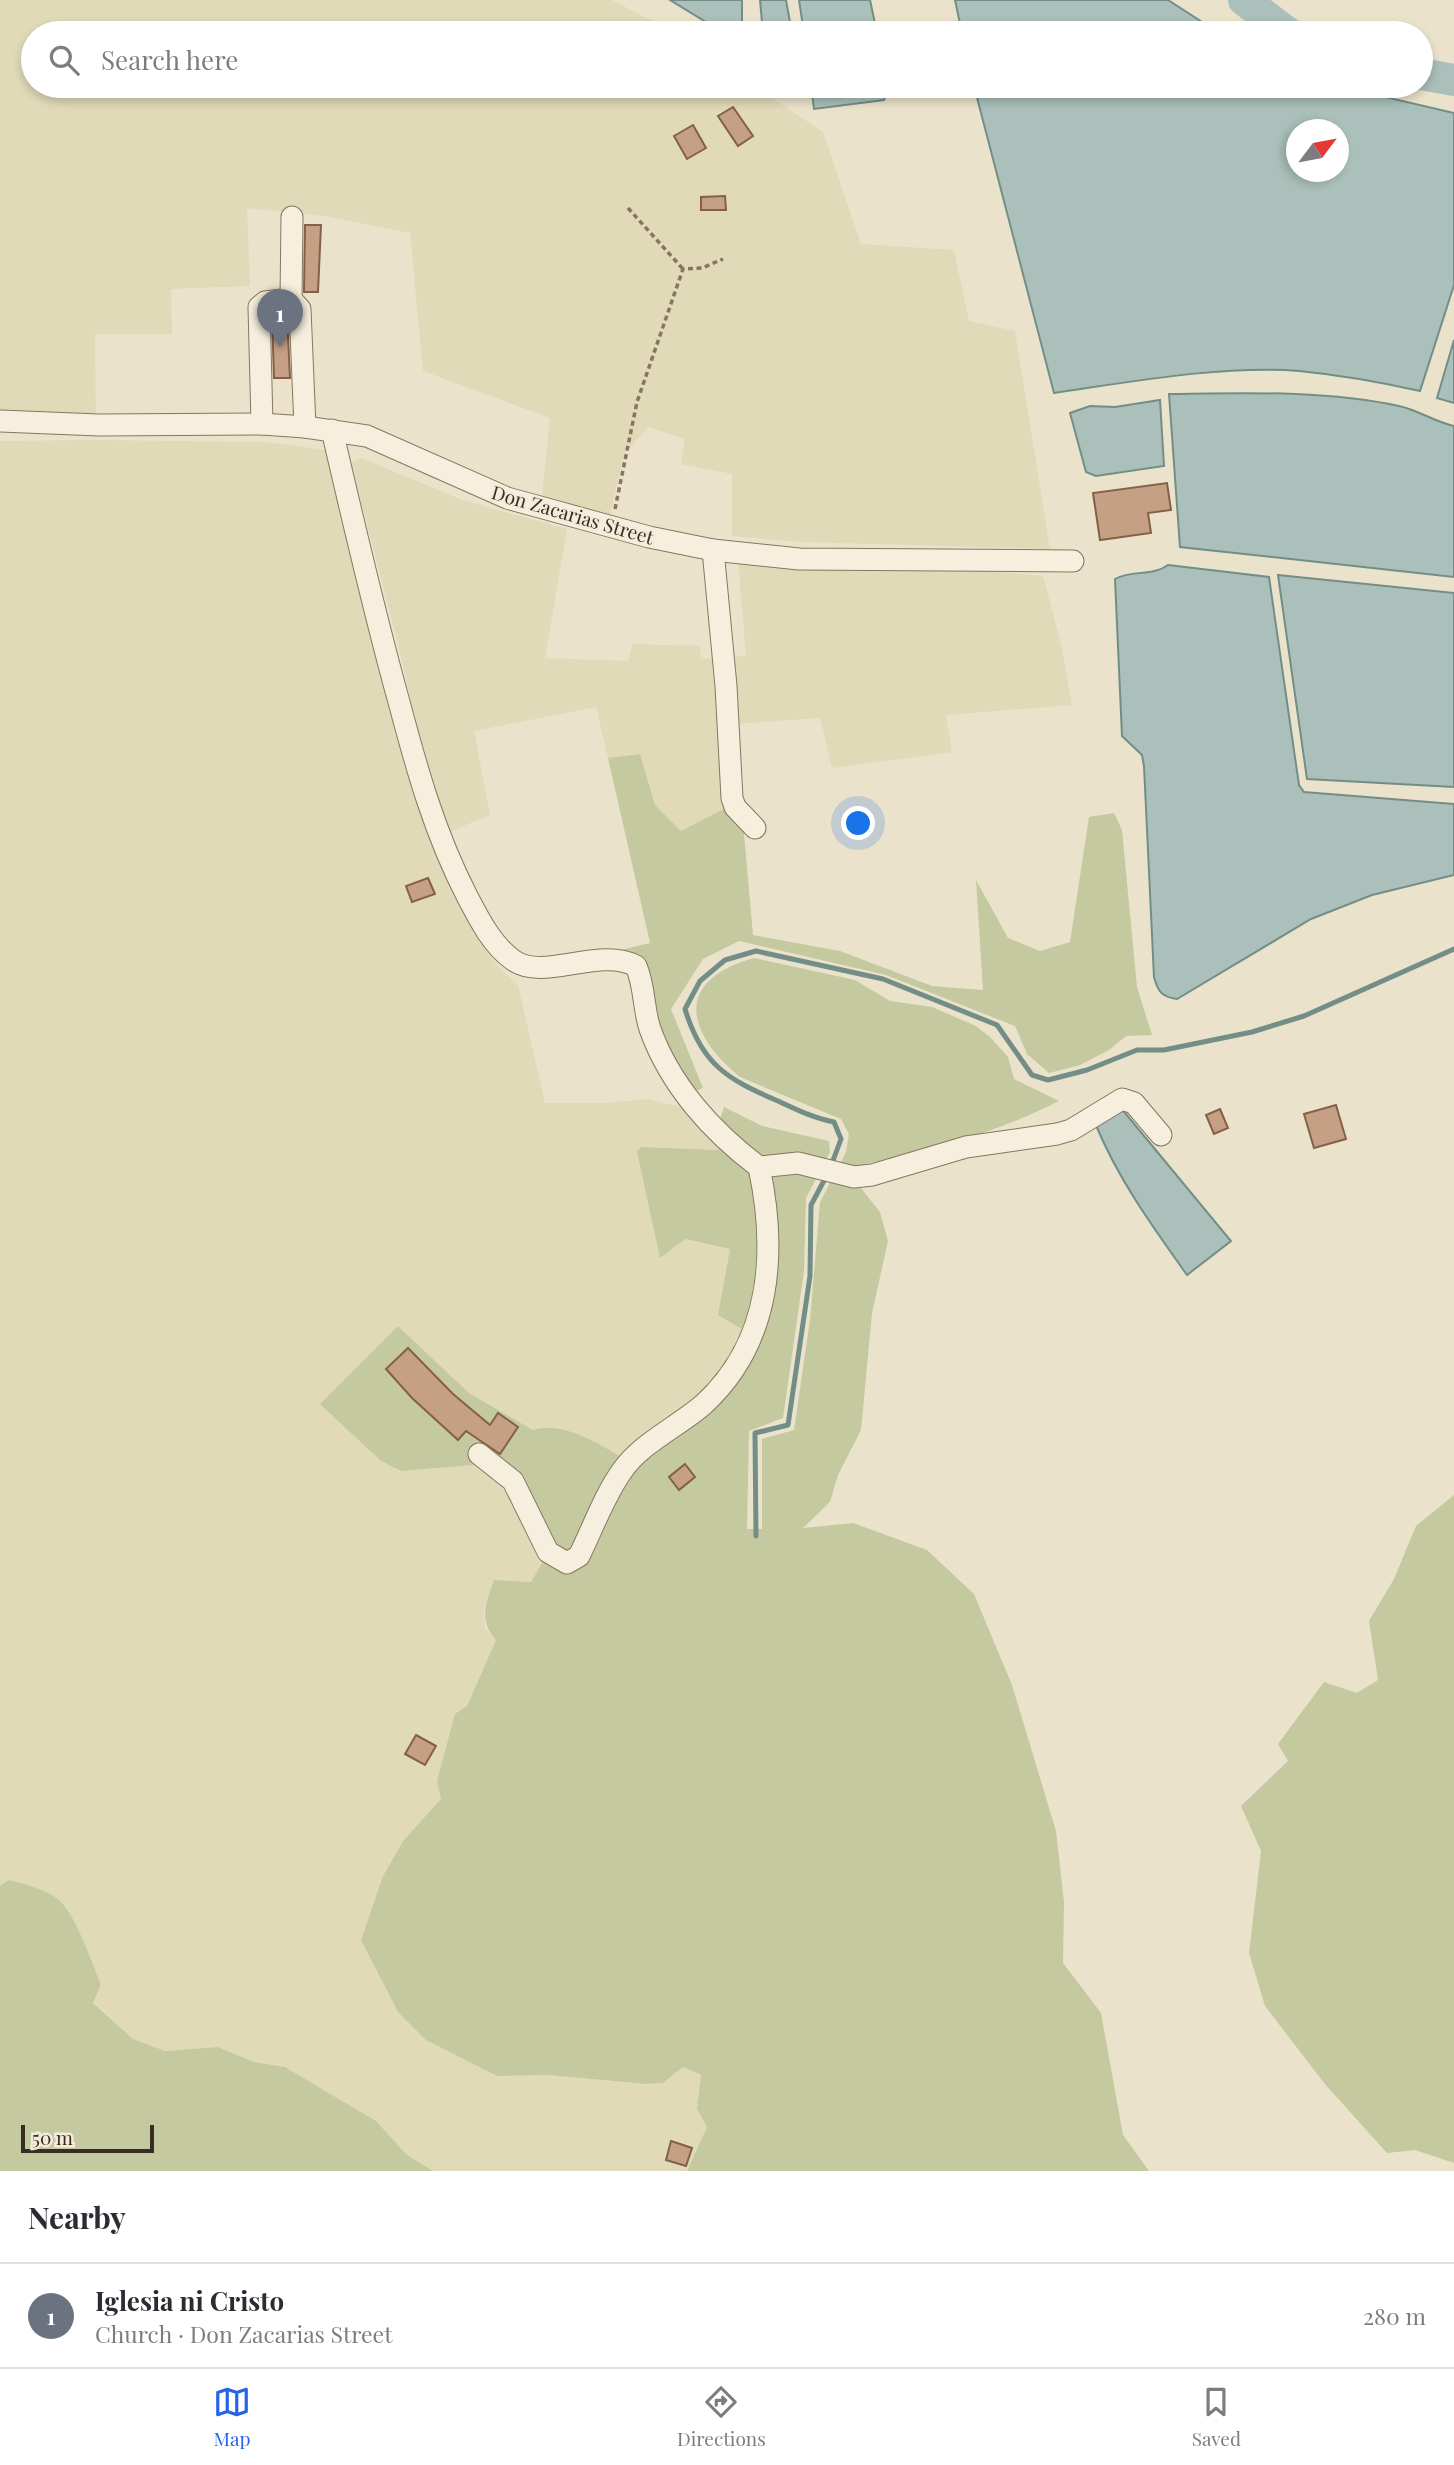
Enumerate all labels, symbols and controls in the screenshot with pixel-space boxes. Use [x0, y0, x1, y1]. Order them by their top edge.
search box [21, 21, 1433, 98]
icon: search [45, 41, 83, 79]
text: Search here [101, 42, 238, 77]
north arrow [1286, 119, 1349, 182]
pin: 1 [257, 289, 303, 347]
street label: Don Zacarias Street [489, 478, 657, 550]
your location [841, 806, 875, 840]
scale bar [21, 2122, 154, 2154]
text: 50 m [32, 2124, 73, 2150]
text: Nearby [28, 2197, 126, 2237]
text: Iglesia ni Cristo [95, 2283, 284, 2318]
text: 1 [47, 2300, 55, 2331]
text: 280 m [1363, 2300, 1426, 2331]
text: Church · Don Zacarias Street [95, 2318, 392, 2349]
tab: Map [213, 2383, 251, 2451]
tab: Directions [677, 2383, 766, 2451]
tab: Saved [1192, 2383, 1241, 2451]

